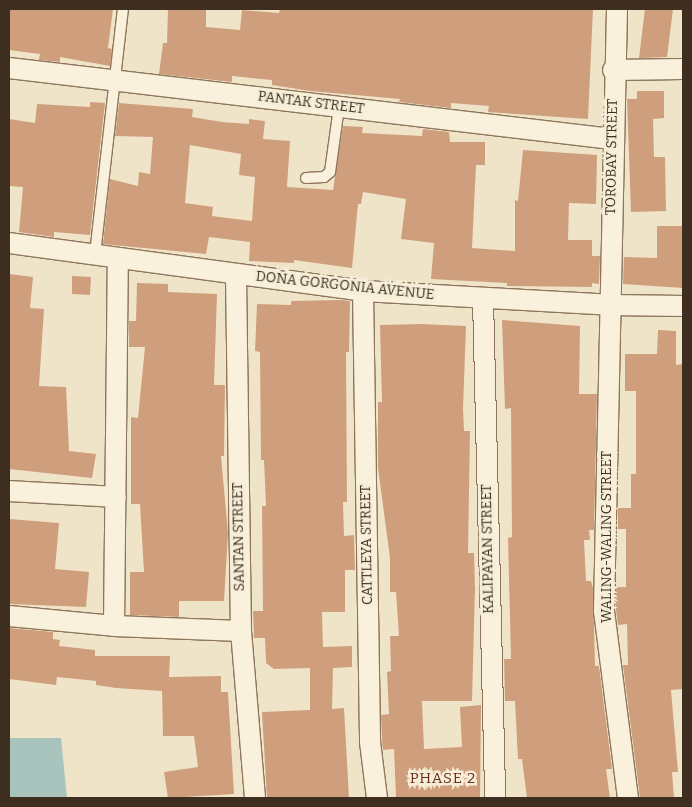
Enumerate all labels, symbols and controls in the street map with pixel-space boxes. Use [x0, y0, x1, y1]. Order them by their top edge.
street label: PANTAK STREET [257, 88, 365, 118]
street label: TOROBAY STREET [603, 99, 621, 215]
street label: DOÑA GORGONIA AVENUE [255, 268, 435, 304]
street label: WALING-WALING STREET [599, 451, 615, 623]
street label: SANTAN STREET [230, 483, 248, 591]
street label: KALIPAYAN STREET [478, 484, 498, 614]
street label: CATTLEYA STREET [358, 485, 376, 605]
district label: PHASE 2 [409, 770, 477, 788]

